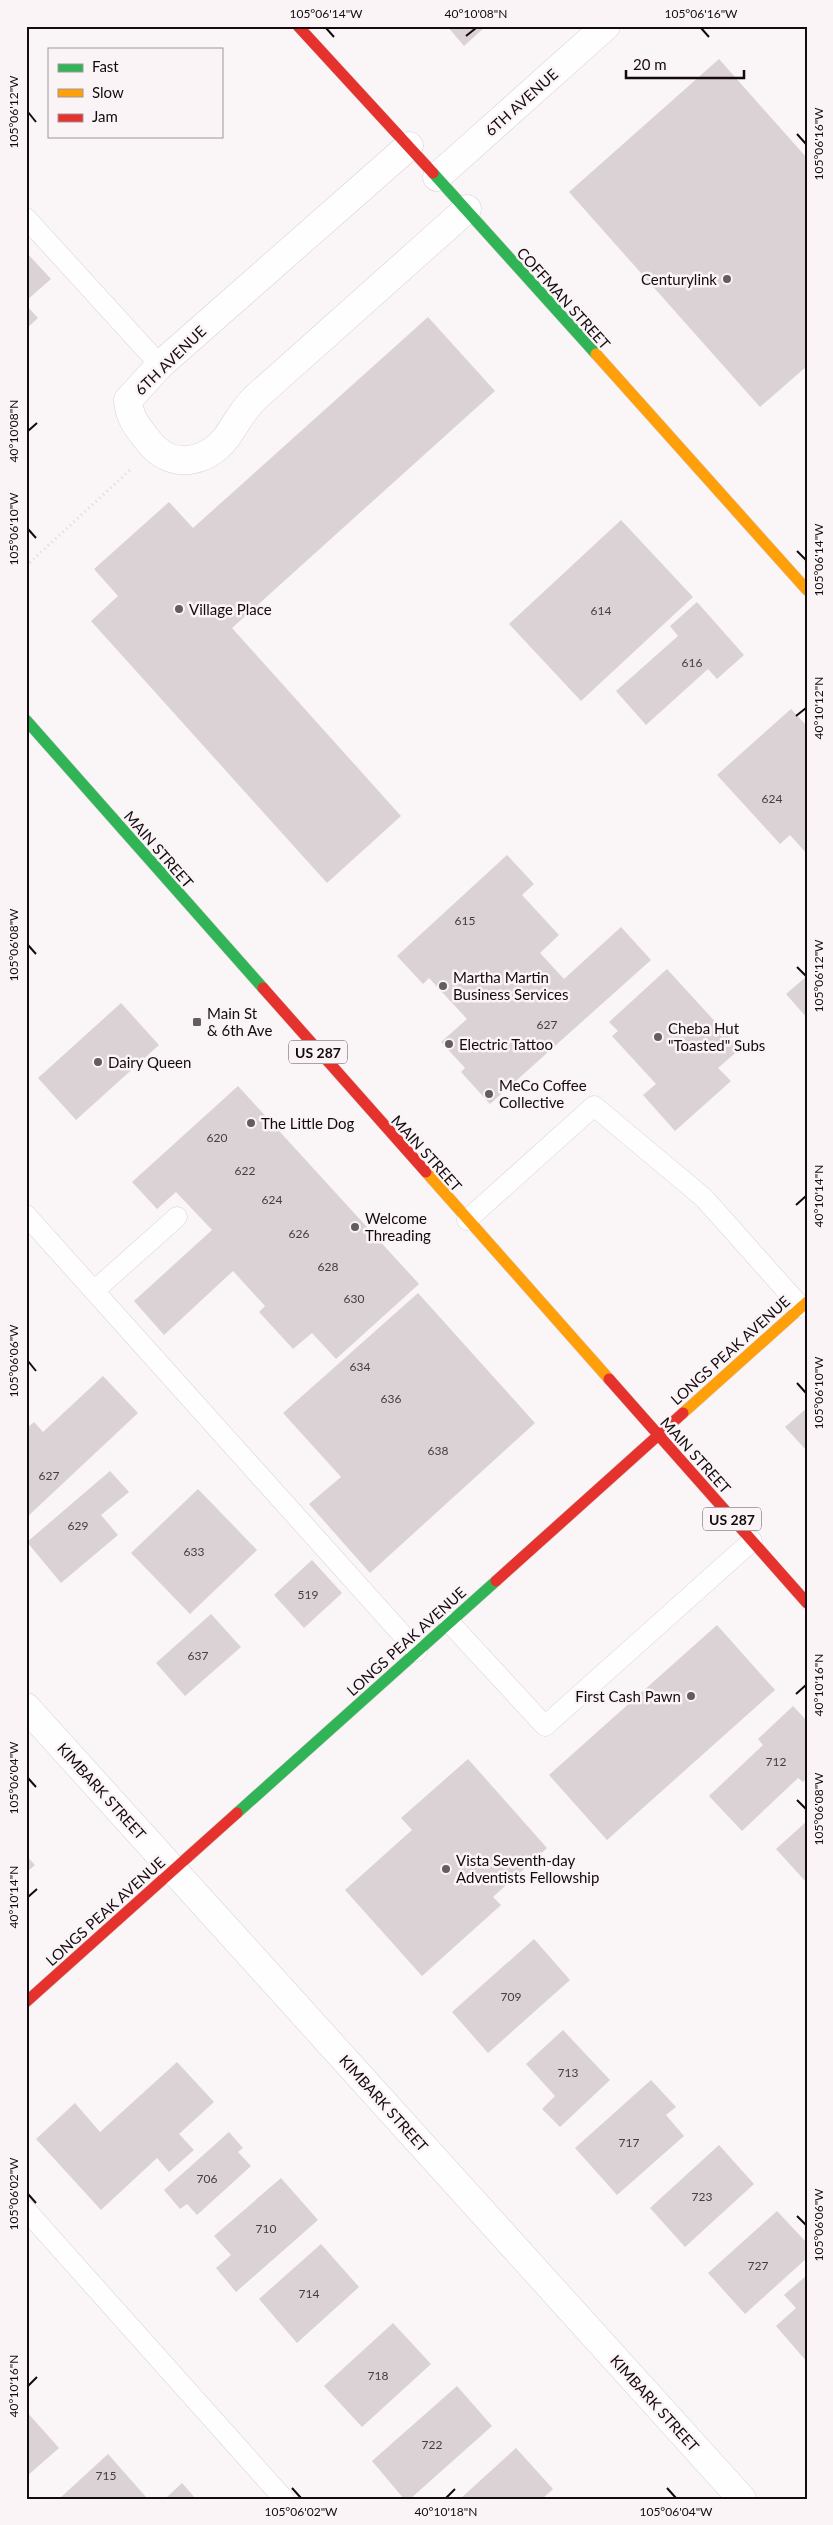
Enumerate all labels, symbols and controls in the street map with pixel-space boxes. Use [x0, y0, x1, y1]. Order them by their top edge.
text: 105°06'14"W [289, 6, 363, 21]
text: 40°10'08"N [445, 6, 507, 21]
text: 105°06'16"W [664, 6, 738, 21]
legend [48, 48, 222, 138]
scale bar [626, 48, 743, 80]
text: 20 m [633, 55, 667, 73]
text: Fast [92, 57, 119, 75]
street label: 6TH AVENUE [481, 65, 561, 139]
text: 105°06'12"W [6, 75, 21, 149]
text: Slow [92, 83, 124, 101]
text: Jam [92, 107, 118, 125]
text: 105°06'16"W [811, 107, 826, 181]
street label: COFFMAN STREET [514, 243, 615, 353]
place label: Centurylink [641, 270, 717, 288]
marker: Centurylink [721, 273, 733, 285]
street label: 6TH AVENUE [131, 322, 209, 398]
text: 40°10'08"N [6, 400, 21, 462]
text: 105°06'10"W [6, 492, 21, 566]
text: 105°06'14"W [811, 523, 826, 597]
place label: Village Place [189, 600, 272, 618]
marker: Village Place [173, 603, 185, 615]
house number: 614 [591, 603, 611, 618]
house number: 616 [682, 655, 702, 670]
text: 40°10'12"N [811, 677, 826, 739]
house number: 624 [762, 791, 782, 806]
street label: MAIN STREET [121, 807, 197, 891]
text: 105°06'08"W [6, 908, 21, 982]
house number: 615 [455, 913, 475, 928]
text: 105°06'12"W [811, 939, 826, 1013]
place label: Martha Martin Business Services [453, 968, 568, 1003]
marker: Martha Martin Business Services [437, 980, 449, 992]
place label: Main St & 6th Ave [207, 1004, 272, 1039]
marker: Main St & 6th Ave [191, 1016, 203, 1028]
house number: 627 [537, 1017, 557, 1032]
place label: Cheba Hut "Toasted" Subs [668, 1019, 765, 1054]
marker: Cheba Hut "Toasted" Subs [652, 1031, 664, 1043]
place label: Electric Tattoo [459, 1035, 553, 1053]
marker: Electric Tattoo [443, 1038, 455, 1050]
road number: US 287 [289, 1040, 347, 1064]
place label: Dairy Queen [108, 1053, 191, 1071]
marker: Dairy Queen [92, 1056, 104, 1068]
place label: MeCo Coffee Collective [499, 1076, 587, 1111]
marker: MeCo Coffee Collective [483, 1088, 495, 1100]
street label: MAIN STREET [388, 1111, 466, 1195]
place label: The Little Dog [261, 1114, 354, 1132]
marker: The Little Dog [245, 1117, 257, 1129]
house number: 620 [207, 1130, 227, 1145]
house number: 622 [235, 1163, 255, 1178]
text: 40°10'14"N [811, 1165, 826, 1227]
house number: 624 [262, 1192, 282, 1207]
place label: Welcome Threading [365, 1209, 431, 1244]
marker: Welcome Threading [349, 1221, 361, 1233]
house number: 626 [289, 1226, 309, 1241]
house number: 628 [318, 1259, 338, 1274]
house number: 630 [344, 1291, 364, 1306]
street label: LONGS PEAK AVENUE [667, 1292, 793, 1408]
text: 105°06'06"W [6, 1324, 21, 1398]
text: 105°06'10"W [811, 1356, 826, 1430]
house number: 634 [350, 1359, 370, 1374]
house number: 636 [381, 1391, 401, 1406]
street label: MAIN STREET [657, 1413, 735, 1497]
house number: 638 [428, 1443, 448, 1458]
house number: 627 [39, 1468, 59, 1483]
road number: US 287 [703, 1508, 761, 1530]
house number: 629 [68, 1518, 88, 1533]
house number: 633 [184, 1544, 204, 1559]
street label: LONGS PEAK AVENUE [343, 1583, 469, 1699]
house number: 519 [298, 1587, 318, 1602]
house number: 637 [188, 1648, 208, 1663]
text: 40°10'16"N [811, 1654, 826, 1716]
place label: First Cash Pawn [575, 1687, 681, 1705]
marker: First Cash Pawn [685, 1690, 697, 1702]
street label: KIMBARK STREET [54, 1739, 150, 1843]
text: 105°06'04"W [6, 1741, 21, 1815]
house number: 712 [766, 1754, 786, 1769]
text: 105°06'08"W [811, 1772, 826, 1846]
place label: Vista Seventh-day Adventists Fellowship [456, 1851, 599, 1886]
street label: LONGS PEAK AVENUE [42, 1853, 168, 1969]
marker: Vista Seventh-day Adventists Fellowship [440, 1863, 452, 1875]
text: 40°10'14"N [6, 1866, 21, 1928]
house number: 709 [501, 1989, 521, 2004]
street label: KIMBARK STREET [336, 2051, 432, 2155]
house number: 713 [558, 2065, 578, 2080]
house number: 717 [619, 2135, 639, 2150]
text: 105°06'02"W [6, 2157, 21, 2231]
house number: 706 [197, 2171, 217, 2186]
text: 105°06'06"W [811, 2188, 826, 2262]
house number: 723 [692, 2189, 712, 2204]
house number: 710 [256, 2221, 276, 2236]
house number: 727 [748, 2258, 768, 2273]
house number: 714 [299, 2286, 319, 2301]
street label: KIMBARK STREET [607, 2351, 703, 2455]
text: 40°10'16"N [6, 2355, 21, 2417]
house number: 718 [368, 2368, 388, 2383]
house number: 722 [422, 2437, 442, 2452]
house number: 715 [96, 2468, 116, 2483]
text: 105°06'02"W [264, 2504, 338, 2519]
text: 40°10'18"N [415, 2504, 477, 2519]
text: 105°06'04"W [639, 2504, 713, 2519]

